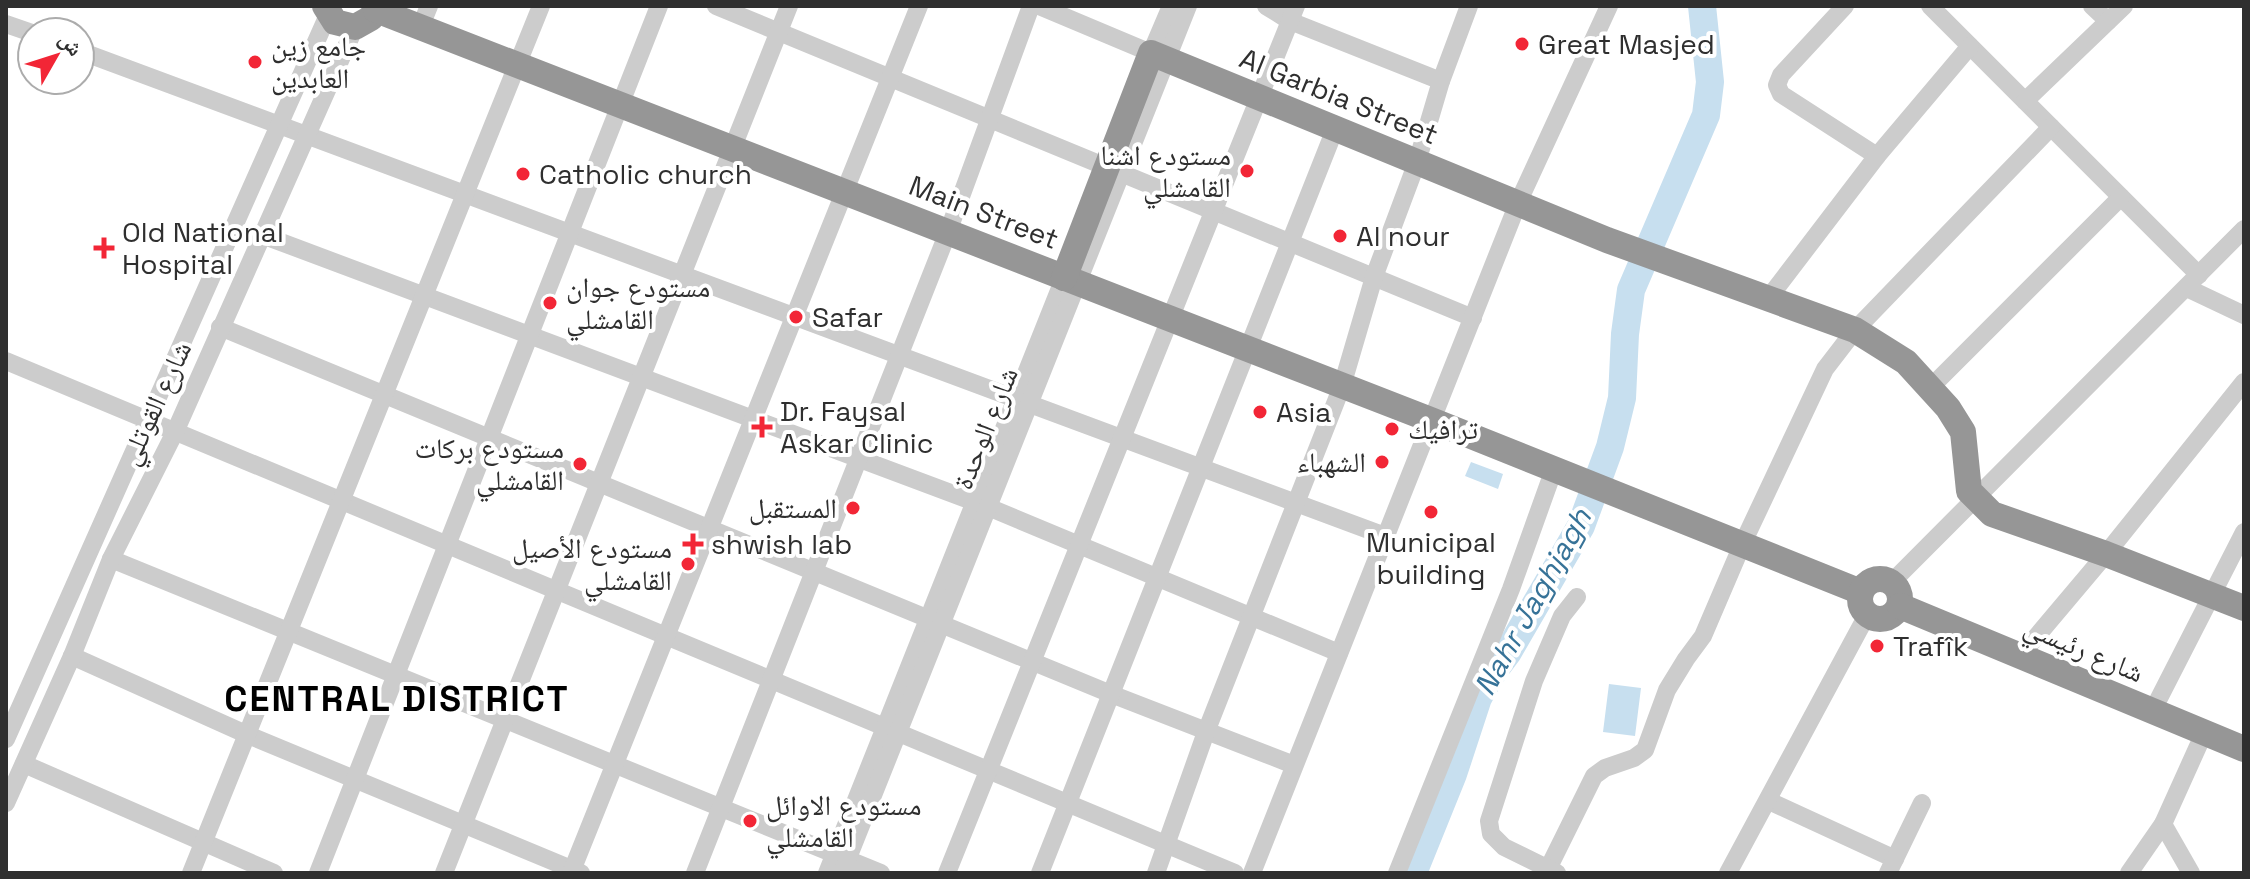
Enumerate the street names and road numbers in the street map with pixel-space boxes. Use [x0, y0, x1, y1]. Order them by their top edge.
street label: Al Garbia Street [1235, 40, 1443, 152]
street label: Main Street [904, 167, 1064, 257]
street label: شارع القوتلي [111, 335, 204, 473]
street label: شارع الوحدة [944, 362, 1026, 494]
street label: شارع رئيسي [2017, 608, 2149, 695]

